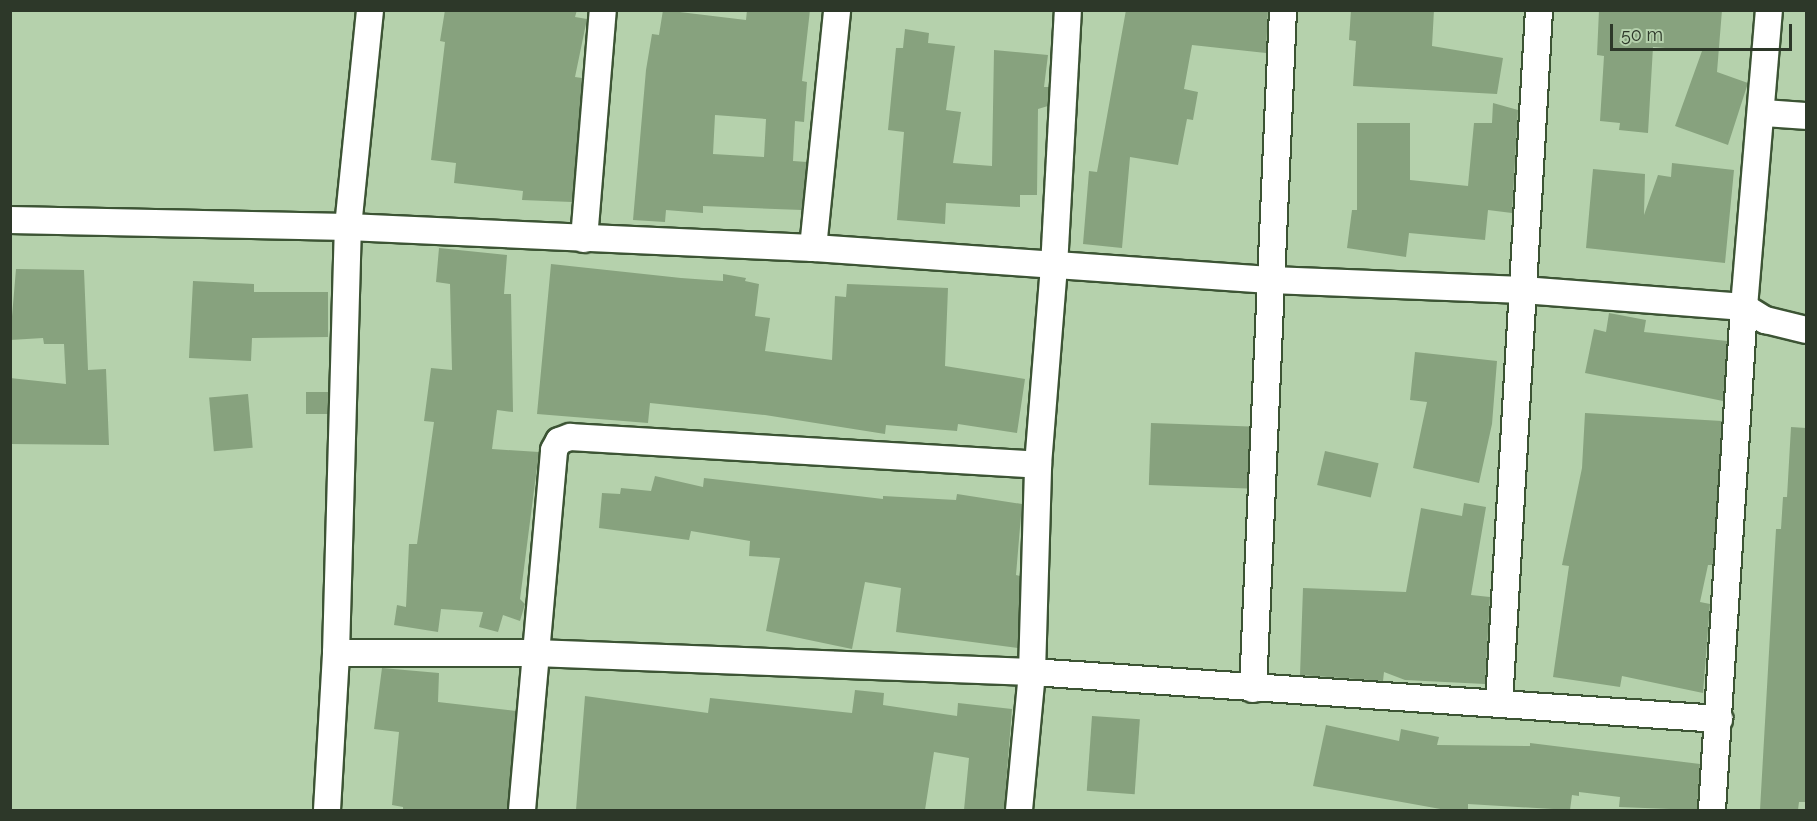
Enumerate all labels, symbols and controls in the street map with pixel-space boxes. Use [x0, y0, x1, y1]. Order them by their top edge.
scale bar [1613, 12, 1794, 50]
text: 50 m [1621, 24, 1663, 45]

